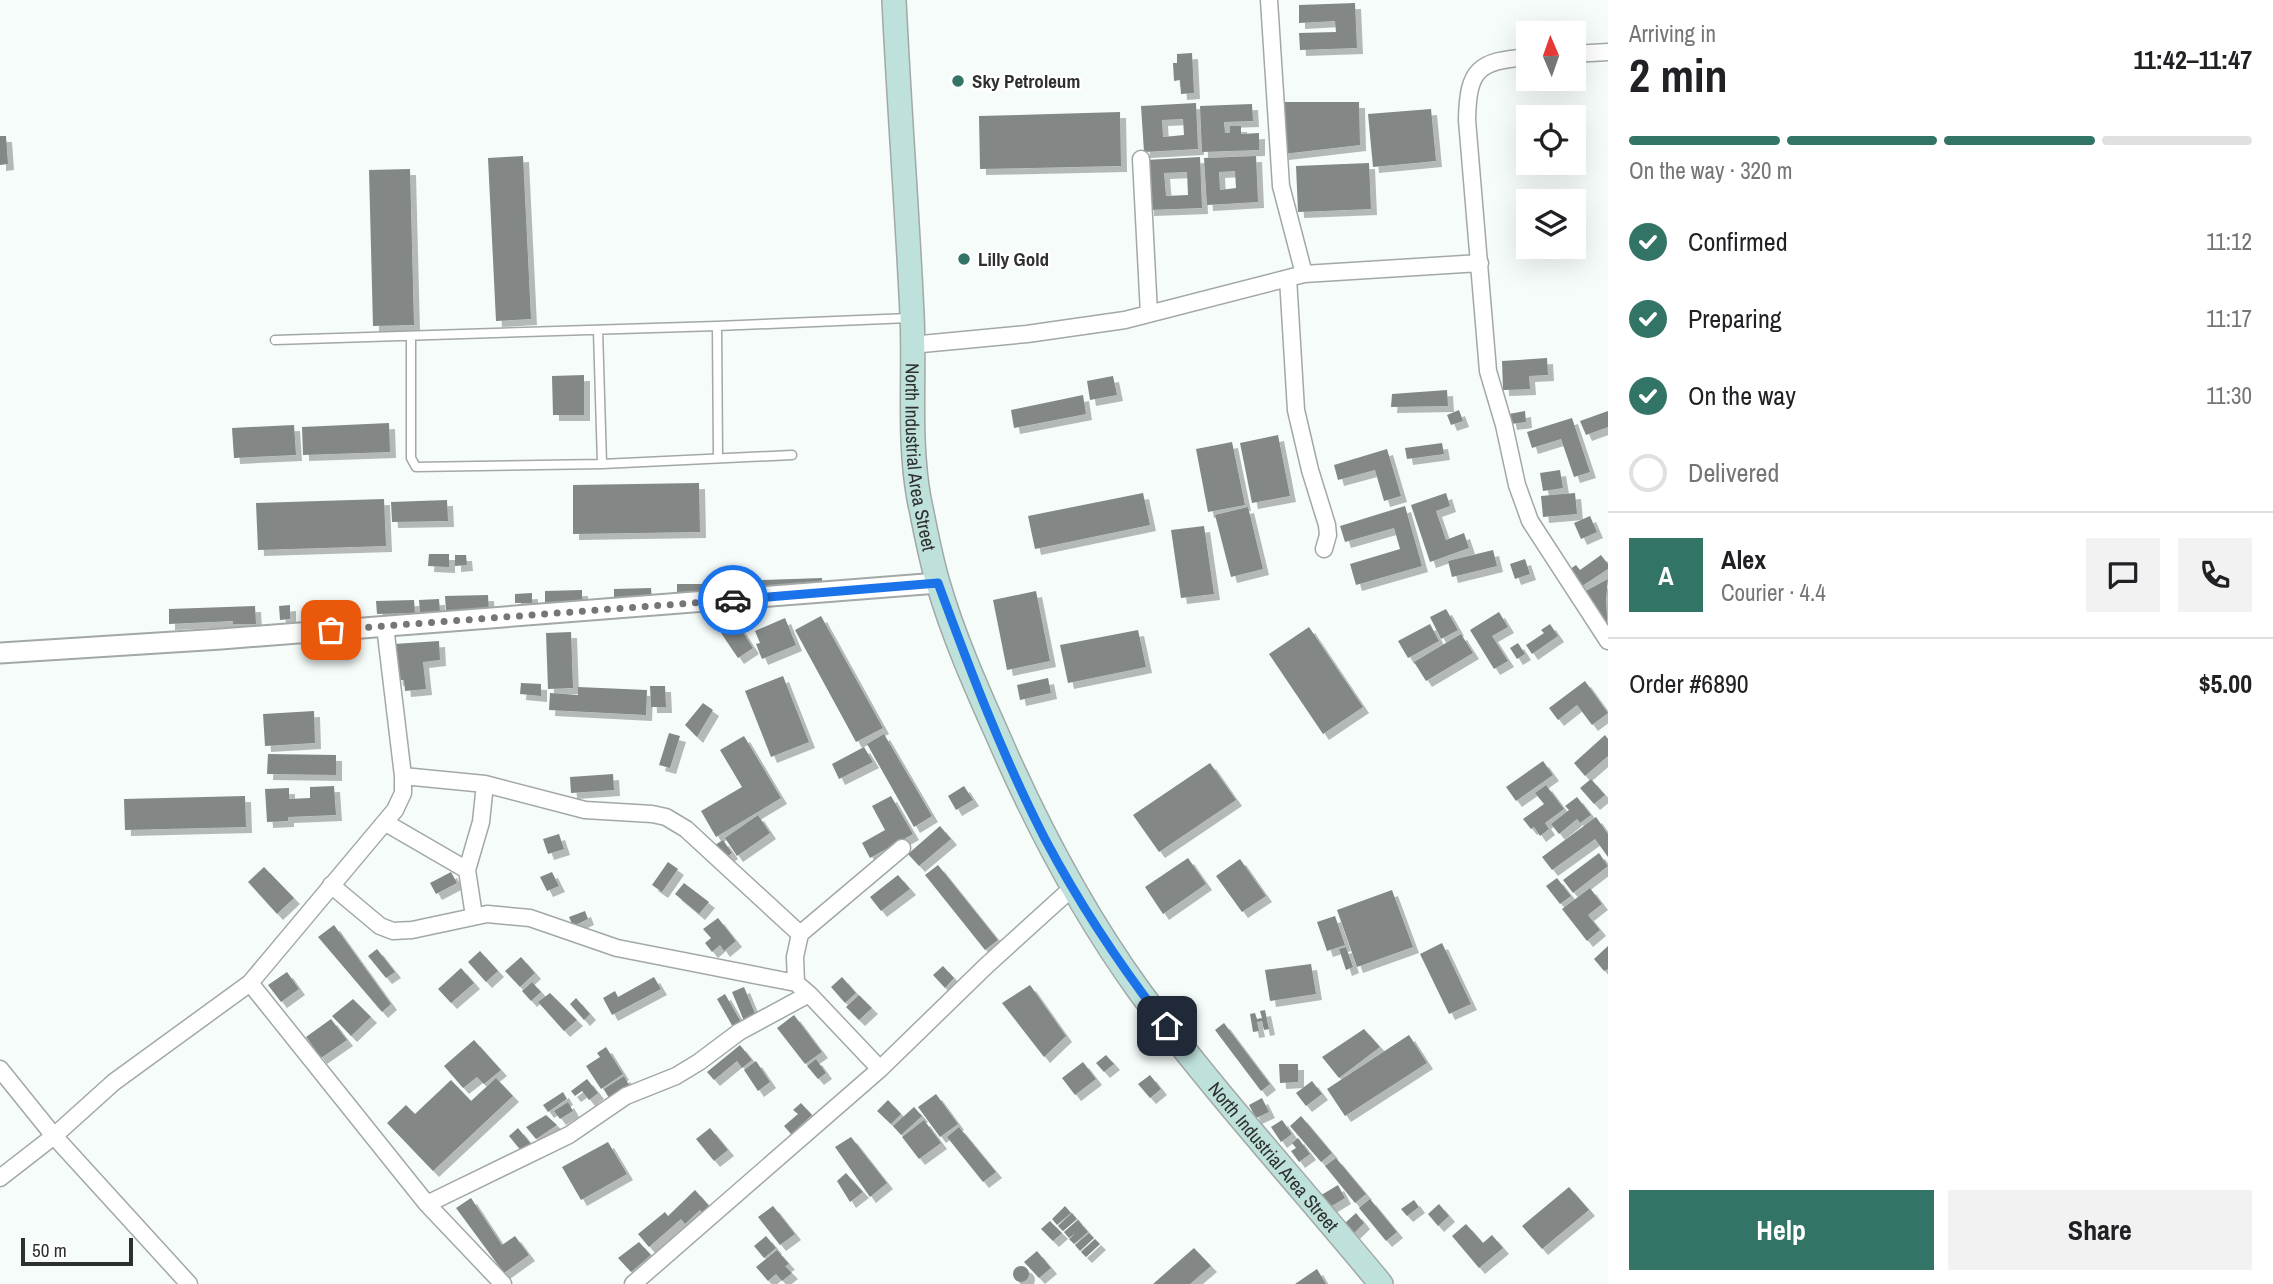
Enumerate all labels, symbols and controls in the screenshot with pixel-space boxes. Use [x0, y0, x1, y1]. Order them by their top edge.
text: Arriving in [1629, 18, 1716, 49]
north arrow [1516, 21, 1586, 91]
map controls [1516, 21, 1586, 259]
text: 11:42–11:47 [2133, 42, 2252, 77]
text: 2 min [1629, 44, 1728, 106]
place label: Sky Petroleum [972, 68, 1080, 94]
marker: Sky Petroleum [950, 73, 966, 89]
button: locate [1516, 105, 1586, 175]
text: On the way · 320 m [1629, 155, 1793, 186]
button: layers [1516, 189, 1586, 259]
icon: check [1629, 223, 1667, 261]
text: Confirmed [1688, 224, 1788, 259]
text: 11:12 [2206, 226, 2252, 257]
place label: Lilly Gold [978, 246, 1049, 272]
marker: Lilly Gold [956, 251, 972, 267]
icon: check [1629, 300, 1667, 338]
text: Preparing [1688, 301, 1782, 336]
text: 11:17 [2206, 303, 2252, 334]
street label: North Industrial Area Street [899, 363, 943, 554]
icon: check [1629, 377, 1667, 415]
text: On the way [1688, 378, 1796, 413]
text: 11:30 [2206, 380, 2252, 411]
text: Delivered [1688, 455, 1779, 490]
button: chat [2086, 538, 2160, 612]
button: phone [2178, 538, 2252, 612]
text: Alex [1721, 542, 1766, 577]
text: A [1658, 558, 1674, 593]
courier [698, 565, 768, 635]
text: Courier · 4.4 [1721, 577, 1826, 608]
icon: car [714, 581, 752, 619]
pin [301, 600, 361, 660]
icon: bag [312, 611, 350, 649]
text: Order #6890 [1629, 666, 1749, 701]
text: $5.00 [2199, 666, 2252, 701]
pin [1137, 996, 1197, 1056]
icon: home [1148, 1007, 1186, 1045]
street label: North Industrial Area Street [1203, 1076, 1345, 1238]
button: Help [1629, 1190, 1934, 1270]
button: Share [1948, 1190, 2252, 1270]
scale bar [21, 1235, 133, 1267]
text: 50 m [32, 1237, 67, 1263]

